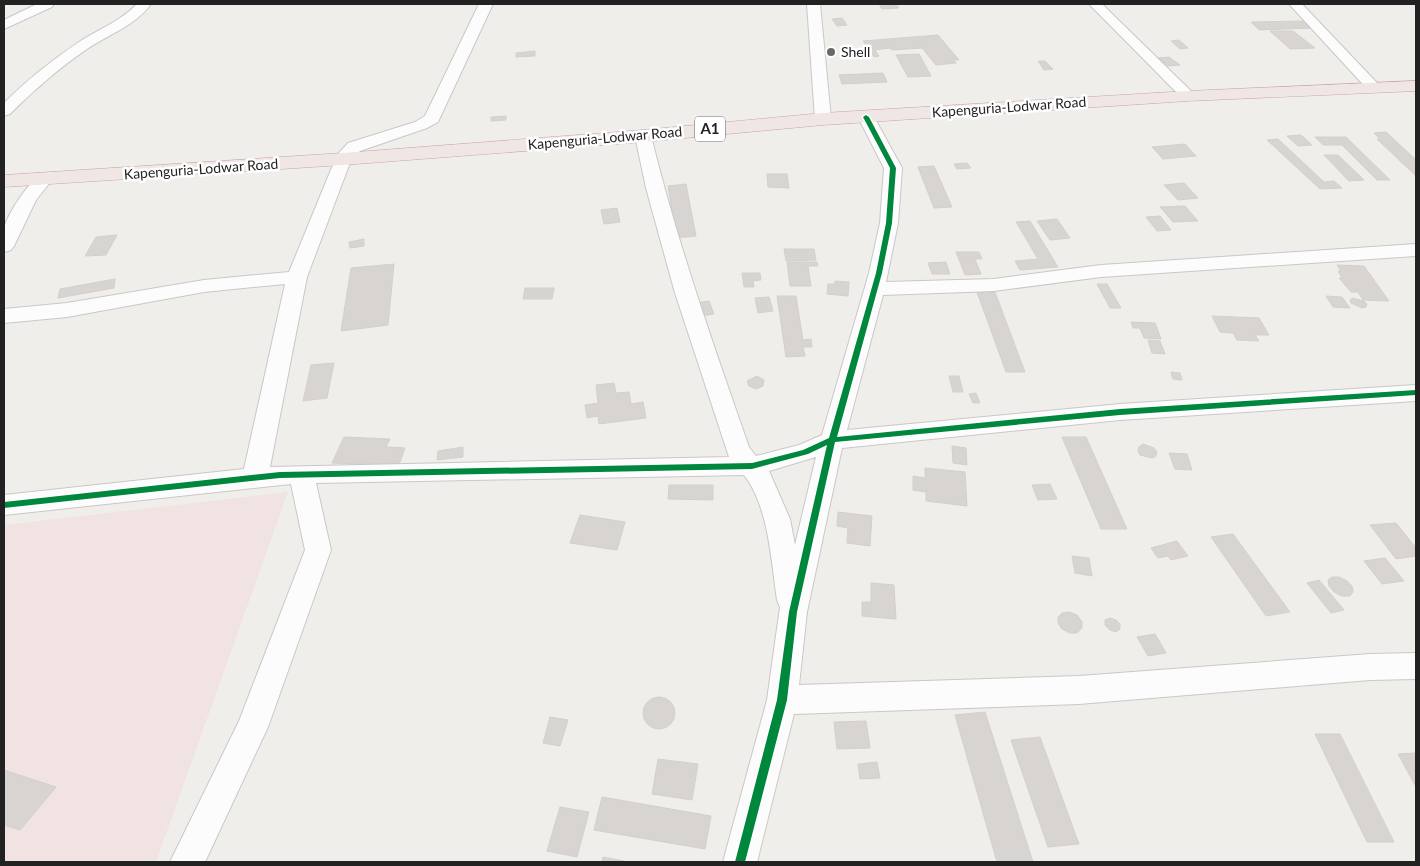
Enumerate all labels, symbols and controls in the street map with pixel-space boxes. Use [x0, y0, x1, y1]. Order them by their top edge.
place label: Shell [841, 43, 870, 60]
marker: Shell [825, 46, 837, 58]
street label: Kapenguria-Lodwar Road [931, 93, 1087, 120]
road number: A1 [695, 116, 725, 142]
street label: Kapenguria-Lodwar Road [527, 122, 683, 153]
street label: Kapenguria-Lodwar Road [123, 155, 279, 182]

